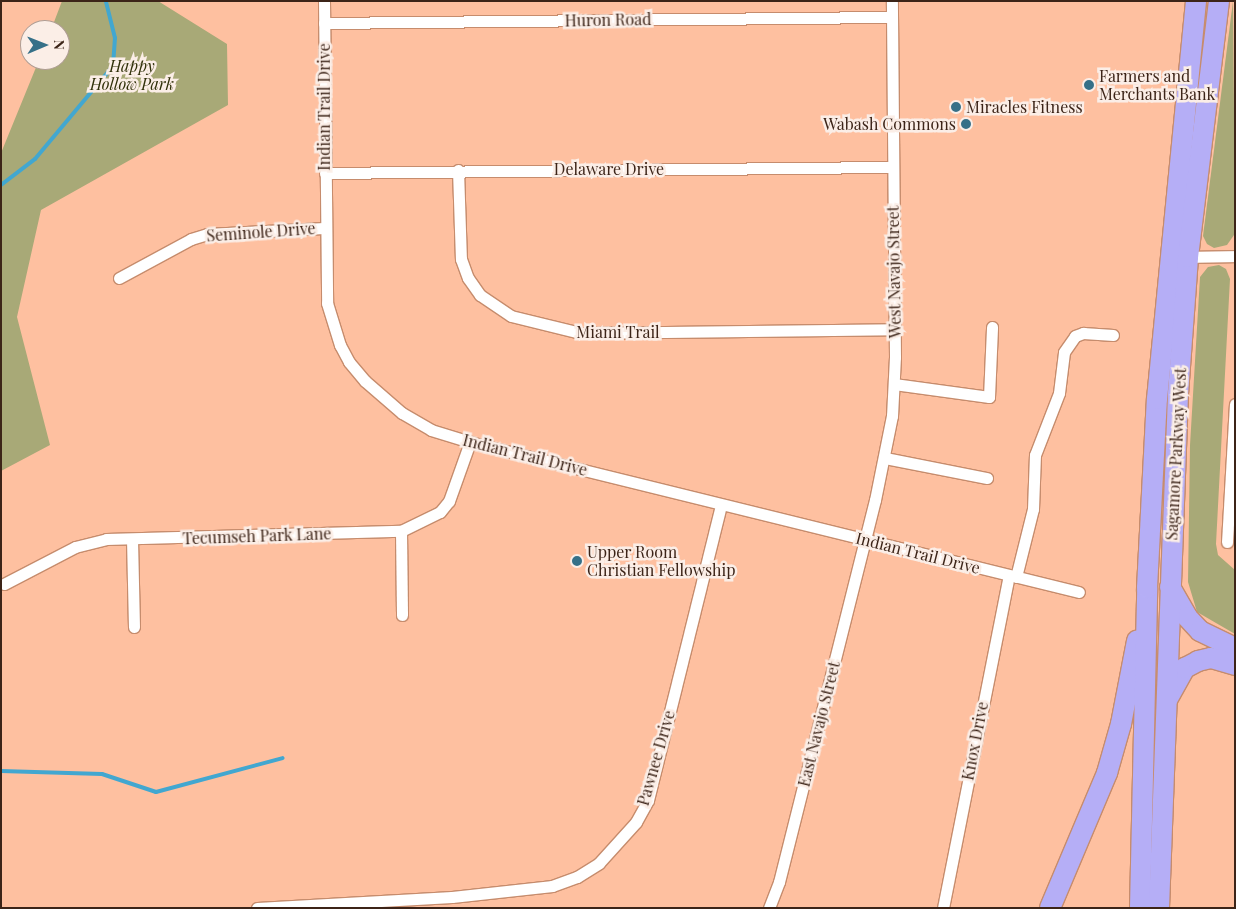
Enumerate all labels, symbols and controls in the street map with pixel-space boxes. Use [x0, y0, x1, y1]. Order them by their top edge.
street label: Huron Road [564, 10, 652, 30]
north arrow [20, 20, 70, 70]
text: N [50, 40, 69, 50]
street label: Indian Trail Drive [314, 43, 334, 171]
park label: Happy Hollow Park [90, 56, 174, 94]
place label: Farmers and Merchants Bank [1099, 66, 1215, 104]
marker: Farmers and Merchants Bank [1083, 79, 1095, 91]
place label: Miracles Fitness [966, 97, 1083, 117]
marker: Miracles Fitness [950, 101, 962, 113]
place label: Wabash Commons [823, 114, 956, 134]
marker: Wabash Commons [960, 118, 972, 130]
street label: Delaware Drive [554, 159, 664, 179]
street label: West Navajo Street [883, 205, 905, 339]
street label: Seminole Drive [206, 219, 316, 245]
street label: Miami Trail [576, 322, 660, 342]
street label: Sagamore Parkway West [1162, 367, 1190, 541]
street label: Indian Trail Drive [461, 430, 589, 480]
street label: Tecumseh Park Lane [182, 524, 332, 548]
street label: Indian Trail Drive [854, 528, 982, 578]
place label: Upper Room Christian Fellowship [587, 542, 735, 580]
marker: Upper Room Christian Fellowship [571, 555, 583, 567]
street label: East Navajo Street [794, 659, 844, 789]
street label: Knox Drive [958, 700, 992, 782]
street label: Pawnee Drive [633, 708, 679, 808]

